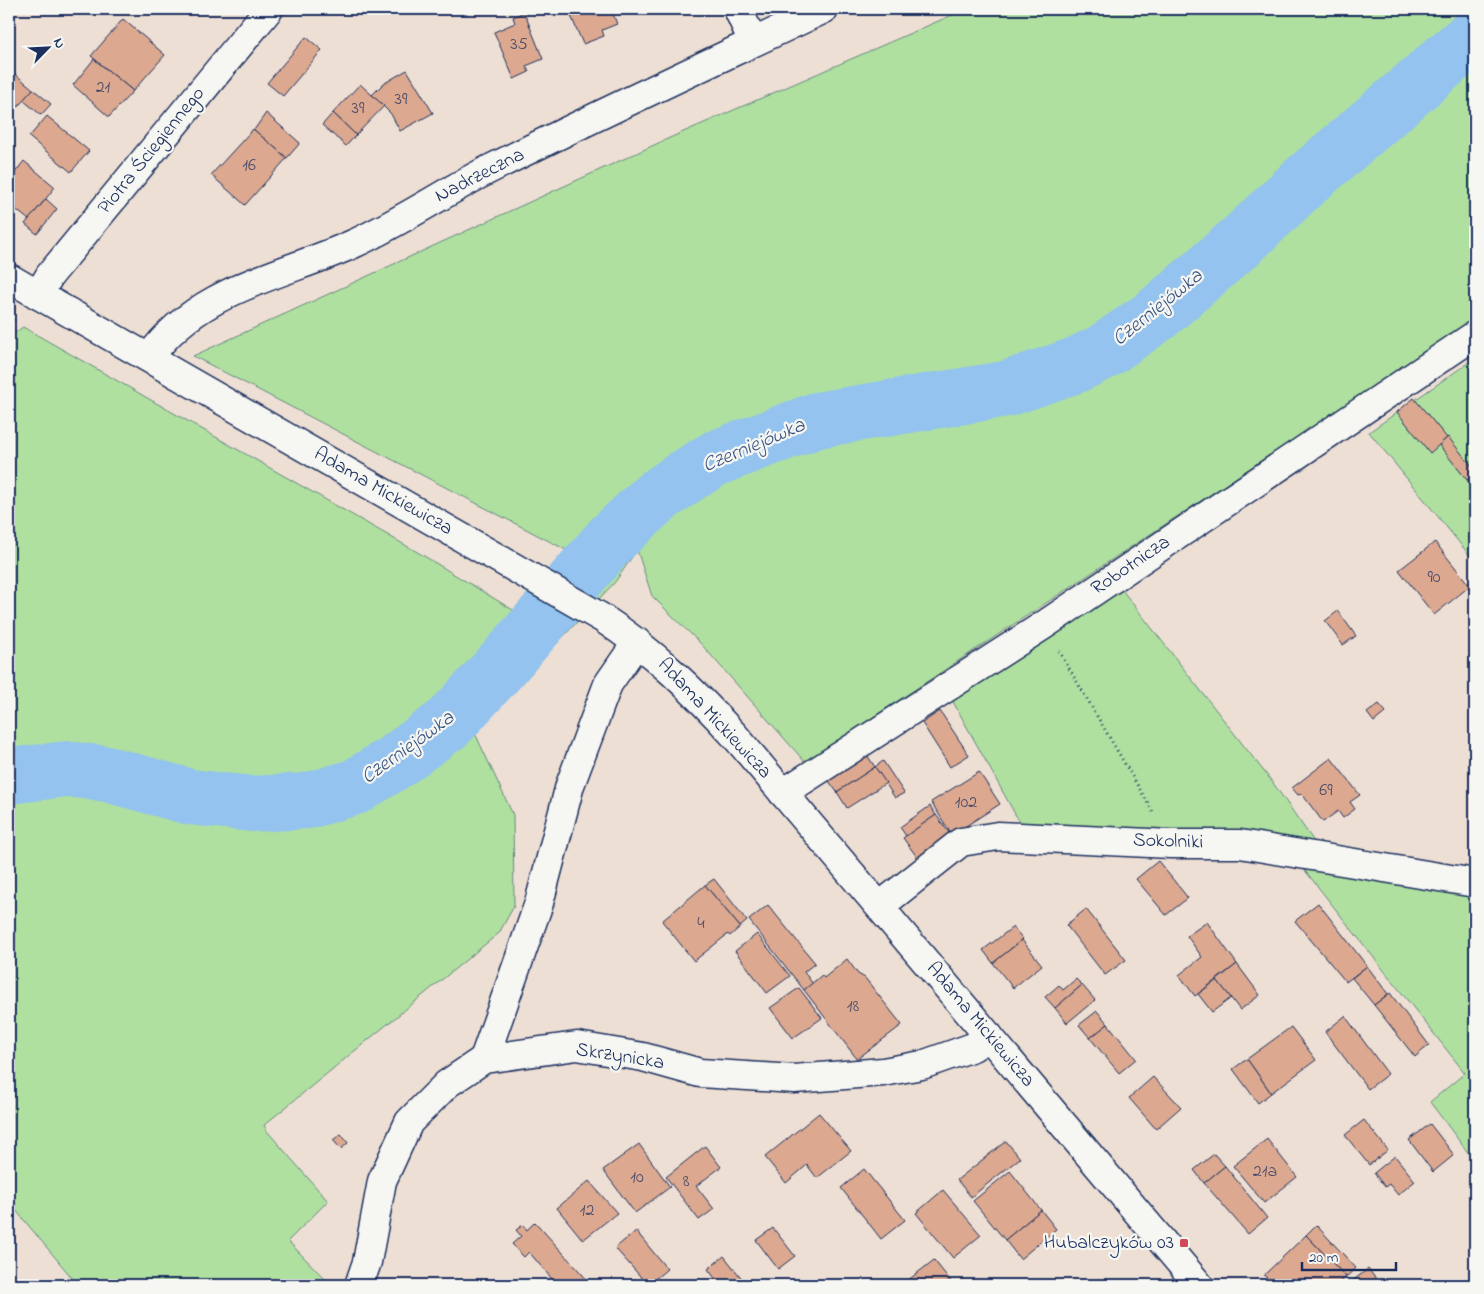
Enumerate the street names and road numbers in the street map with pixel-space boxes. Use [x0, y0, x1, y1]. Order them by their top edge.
street label: Piotra Ściegiennego [91, 81, 213, 222]
street label: Nadrzeczna [430, 141, 530, 211]
street label: Adama Mickiewicza [308, 440, 458, 544]
street label: Robotnicza [1086, 529, 1176, 603]
street label: Adama Mickiewicza [650, 652, 778, 786]
street label: Sokolniki [1132, 826, 1204, 858]
street label: Adama Mickiewicza [919, 956, 1041, 1094]
street label: Skrzynicka [574, 1036, 666, 1078]

